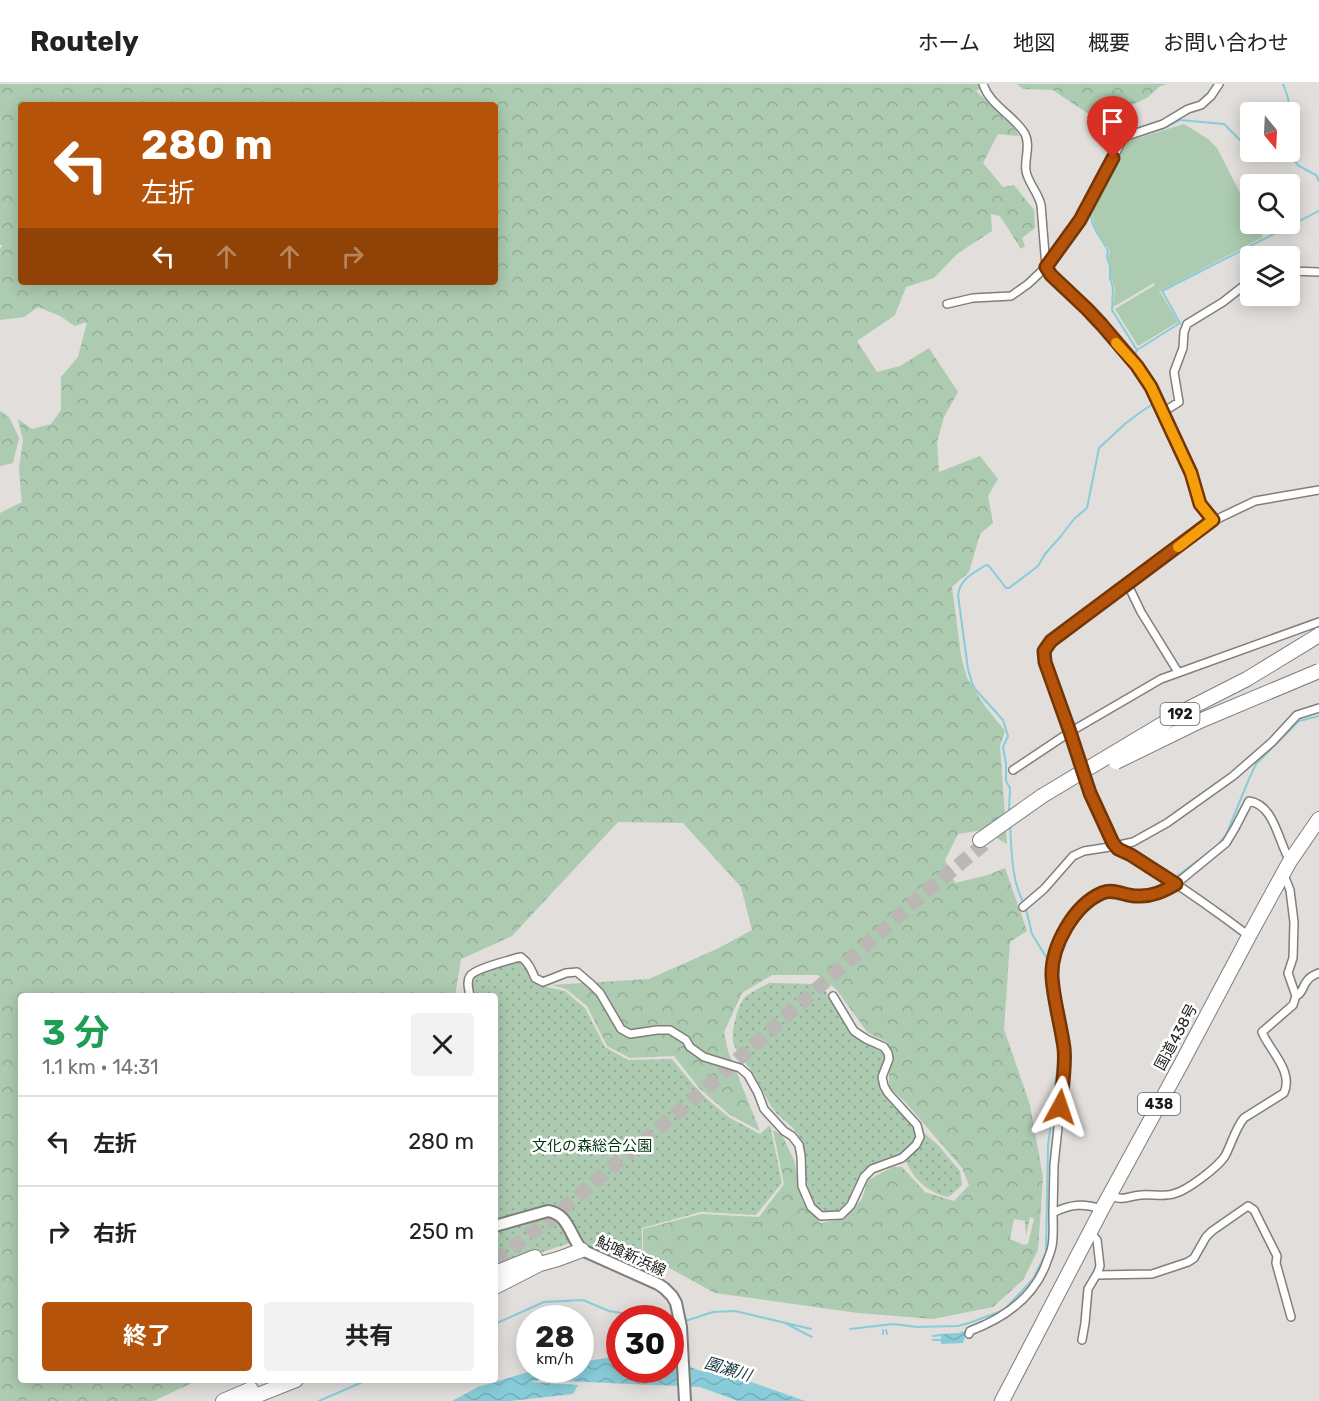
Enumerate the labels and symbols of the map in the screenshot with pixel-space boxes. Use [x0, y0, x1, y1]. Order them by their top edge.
pin [1087, 96, 1138, 158]
north arrow [1240, 102, 1300, 162]
road number: 192 [1160, 703, 1200, 725]
street label: 国道438号 [1151, 1001, 1201, 1073]
position arrow [1028, 1075, 1092, 1139]
road number: 438 [1138, 1093, 1180, 1115]
park label: 文化の森総合公園 [532, 1137, 652, 1155]
street label: 鮎喰新浜線 [593, 1232, 669, 1280]
speed limit sign: 30 [606, 1305, 684, 1383]
water label: 園瀬川 [702, 1353, 756, 1386]

